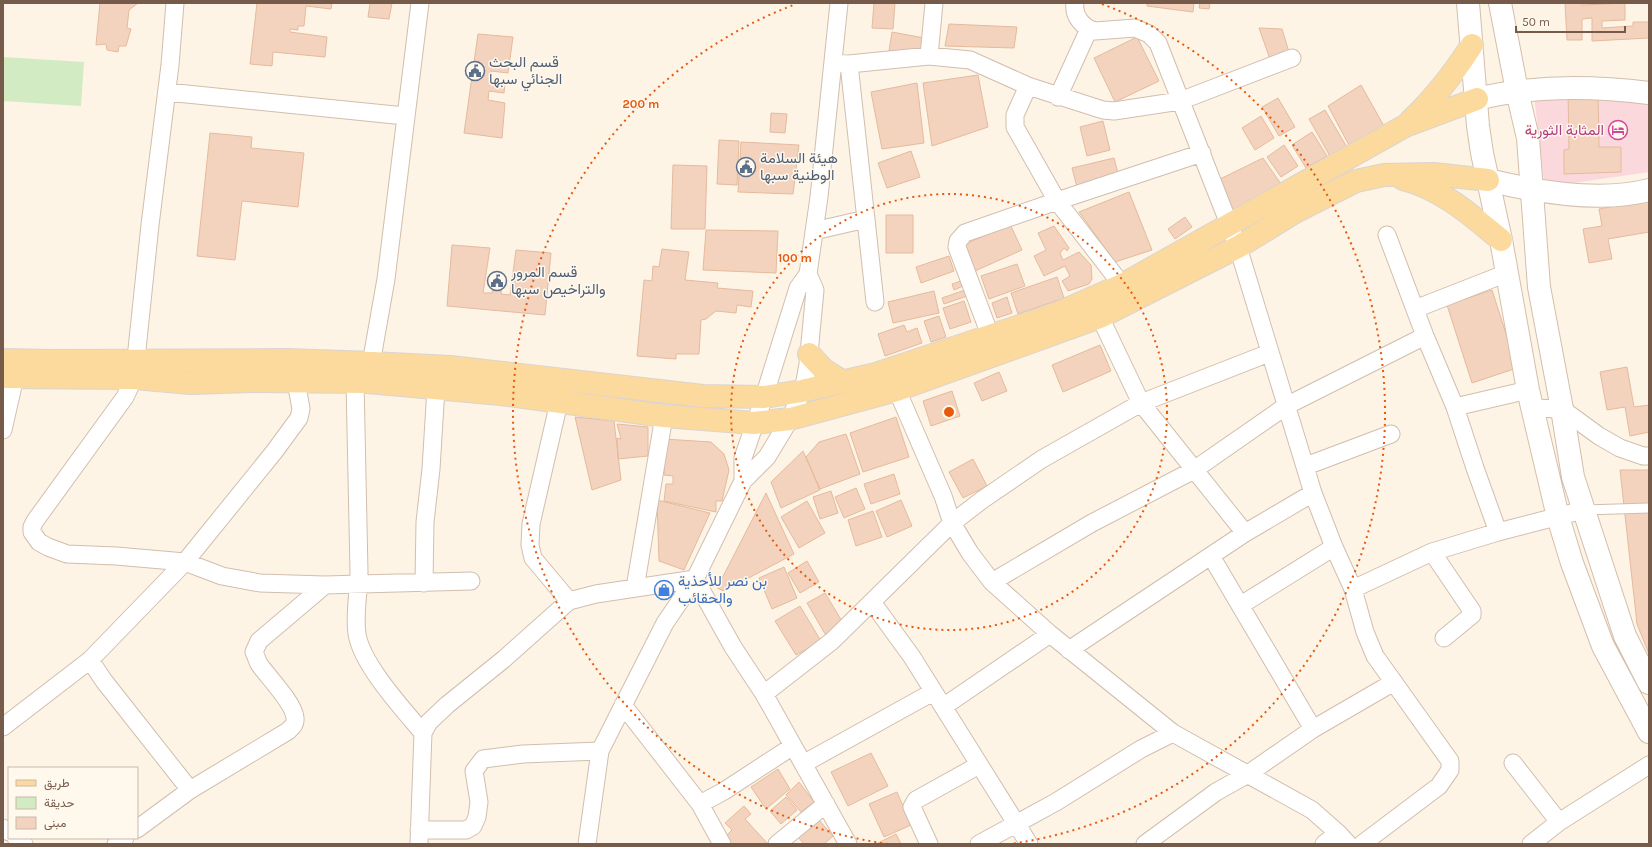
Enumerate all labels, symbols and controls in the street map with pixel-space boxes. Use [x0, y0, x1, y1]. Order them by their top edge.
scale bar [1516, 8, 1625, 34]
text: 50 m [1522, 15, 1550, 29]
place label: قسم البحث الجنائي سبها [489, 53, 562, 92]
public building icon: قسم البحث الجنائي سبها [464, 60, 486, 82]
text: 200 m [623, 97, 659, 111]
hotel icon: المثابة الثورية [1607, 119, 1629, 141]
place label: المثابة الثورية [1525, 121, 1604, 139]
place label: هيئة السلامة الوطنية سبها [760, 149, 838, 184]
public building icon: هيئة السلامة الوطنية سبها [735, 156, 757, 178]
text: 100 m [778, 251, 812, 265]
place label: قسم المرور والتراخيص سبها [510, 263, 606, 299]
public building icon: قسم المرور والتراخيص سبها [486, 270, 508, 292]
centre of rings [942, 405, 956, 419]
place label: بن نصر للأحذية والحقائب [678, 572, 767, 607]
shop icon: بن نصر للأحذية والحقائب [653, 579, 675, 601]
legend [8, 767, 138, 839]
text: طريق [44, 776, 70, 791]
text: حديقة [44, 796, 74, 810]
text: مبنى [44, 816, 66, 831]

